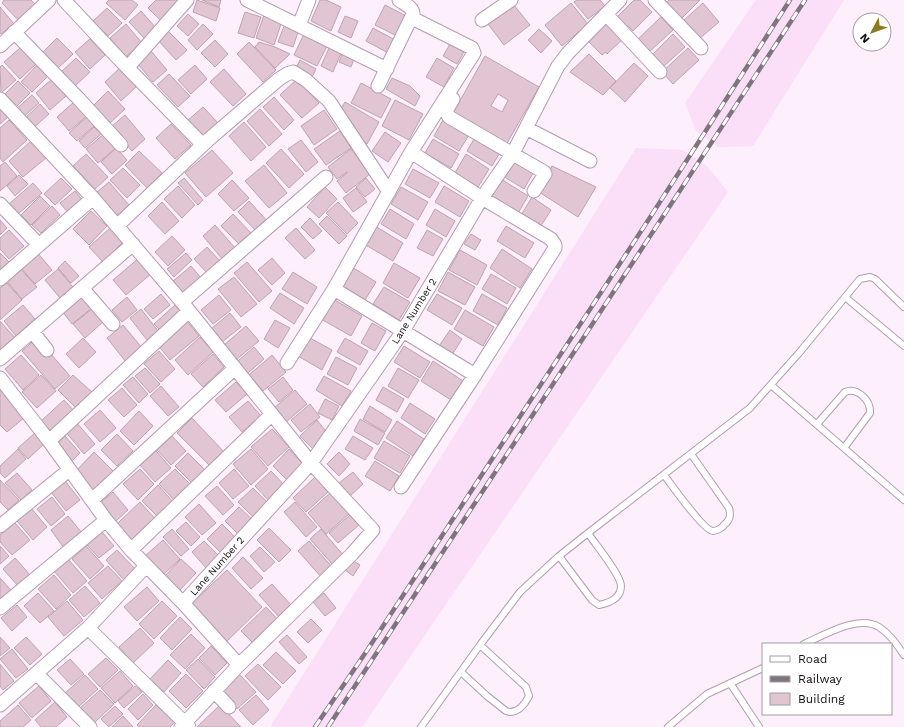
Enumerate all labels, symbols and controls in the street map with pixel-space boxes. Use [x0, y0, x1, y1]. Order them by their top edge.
north arrow [852, 12, 892, 52]
text: N [857, 31, 872, 46]
street label: Lane Number 2 [389, 276, 439, 346]
street label: Lane Number 2 [188, 534, 246, 598]
legend [762, 643, 892, 715]
text: Road [798, 652, 827, 666]
text: Railway [798, 672, 843, 686]
text: Building [798, 692, 845, 706]

